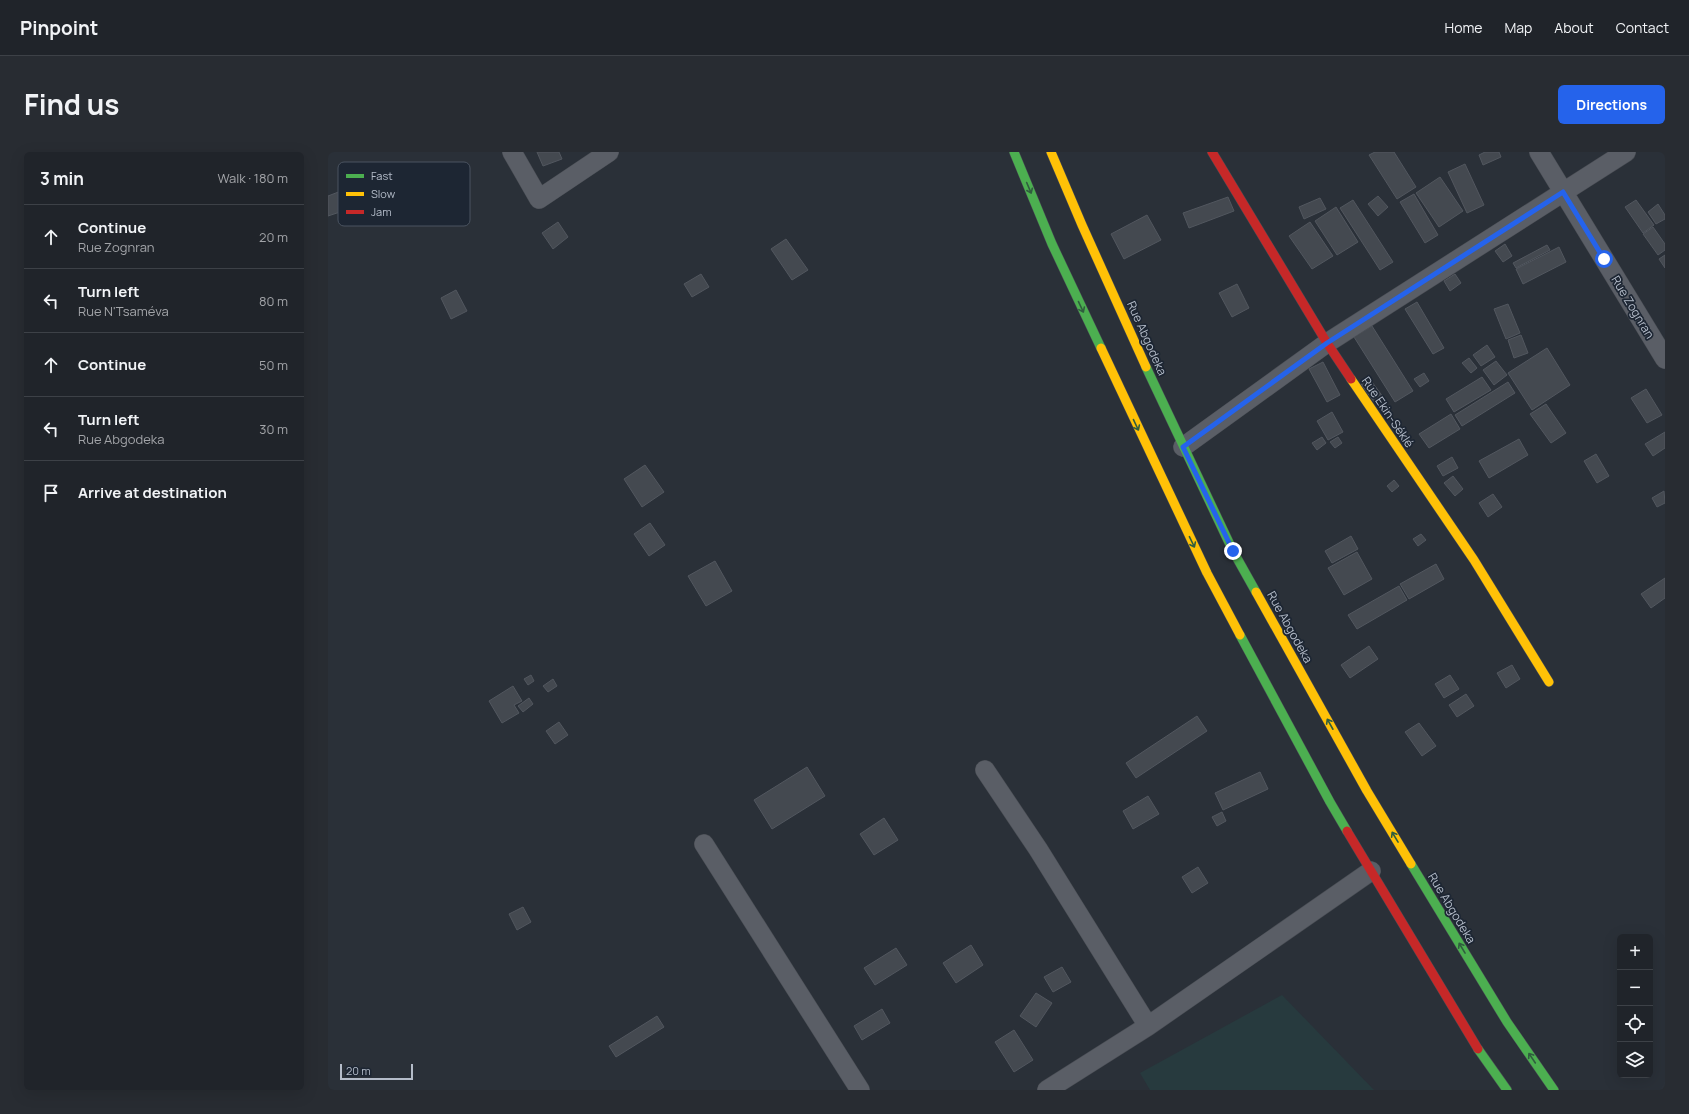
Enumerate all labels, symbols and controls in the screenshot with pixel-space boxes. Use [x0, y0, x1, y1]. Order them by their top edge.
text: Pinpoint [20, 15, 98, 41]
text: Home [1445, 18, 1482, 37]
text: Map [1504, 18, 1532, 37]
text: About [1554, 18, 1594, 37]
text: Contact [1616, 18, 1669, 37]
text: Find us [24, 85, 119, 123]
button: Directions [1558, 85, 1665, 124]
legend [338, 162, 470, 226]
text: 3 min [40, 167, 84, 190]
text: Fast [371, 168, 393, 183]
text: Walk · 180 m [217, 169, 288, 187]
one-way arrow [1025, 182, 1033, 194]
text: Slow [371, 186, 396, 201]
text: Jam [371, 204, 392, 219]
text: Continue [78, 217, 146, 238]
icon: ahead [40, 226, 62, 248]
text: 20 m [259, 228, 288, 246]
text: Rue Zognran [78, 238, 155, 256]
route start [1595, 250, 1613, 268]
street label: Rue Zognran [1608, 272, 1658, 342]
text: Turn left [78, 281, 140, 302]
icon: left [40, 290, 62, 312]
text: 80 m [259, 292, 288, 310]
street label: Rue Abgodeka [1123, 298, 1171, 378]
one-way arrow [1078, 301, 1085, 313]
text: Rue N'Tsaméva [78, 302, 169, 320]
icon: ahead [40, 354, 62, 376]
text: Continue [78, 354, 146, 375]
text: 50 m [259, 356, 288, 374]
street label: Rue Ekin-Séklé [1358, 373, 1418, 451]
text: Turn left [78, 409, 140, 430]
icon: left [40, 418, 62, 440]
one-way arrow [1133, 418, 1140, 430]
text: 30 m [259, 420, 288, 438]
text: Rue Abgodeka [78, 430, 164, 448]
icon: arrive [40, 482, 62, 504]
text: Arrive at destination [78, 482, 227, 503]
one-way arrow [1189, 536, 1196, 548]
route end [1224, 542, 1242, 560]
street label: Rue Abgodeka [1263, 588, 1317, 666]
one-way arrow [1326, 718, 1333, 730]
one-way arrow [1390, 831, 1398, 843]
street label: Rue Abgodeka [1424, 869, 1480, 947]
map controls [1617, 934, 1653, 1078]
button: + [1617, 934, 1653, 970]
one-way arrow [1458, 942, 1466, 954]
button: − [1617, 970, 1653, 1006]
button: locate [1617, 1006, 1653, 1042]
button: layers [1617, 1042, 1653, 1078]
one-way arrow [1527, 1052, 1535, 1064]
scale bar [340, 1062, 413, 1081]
text: 20 m [346, 1063, 371, 1078]

